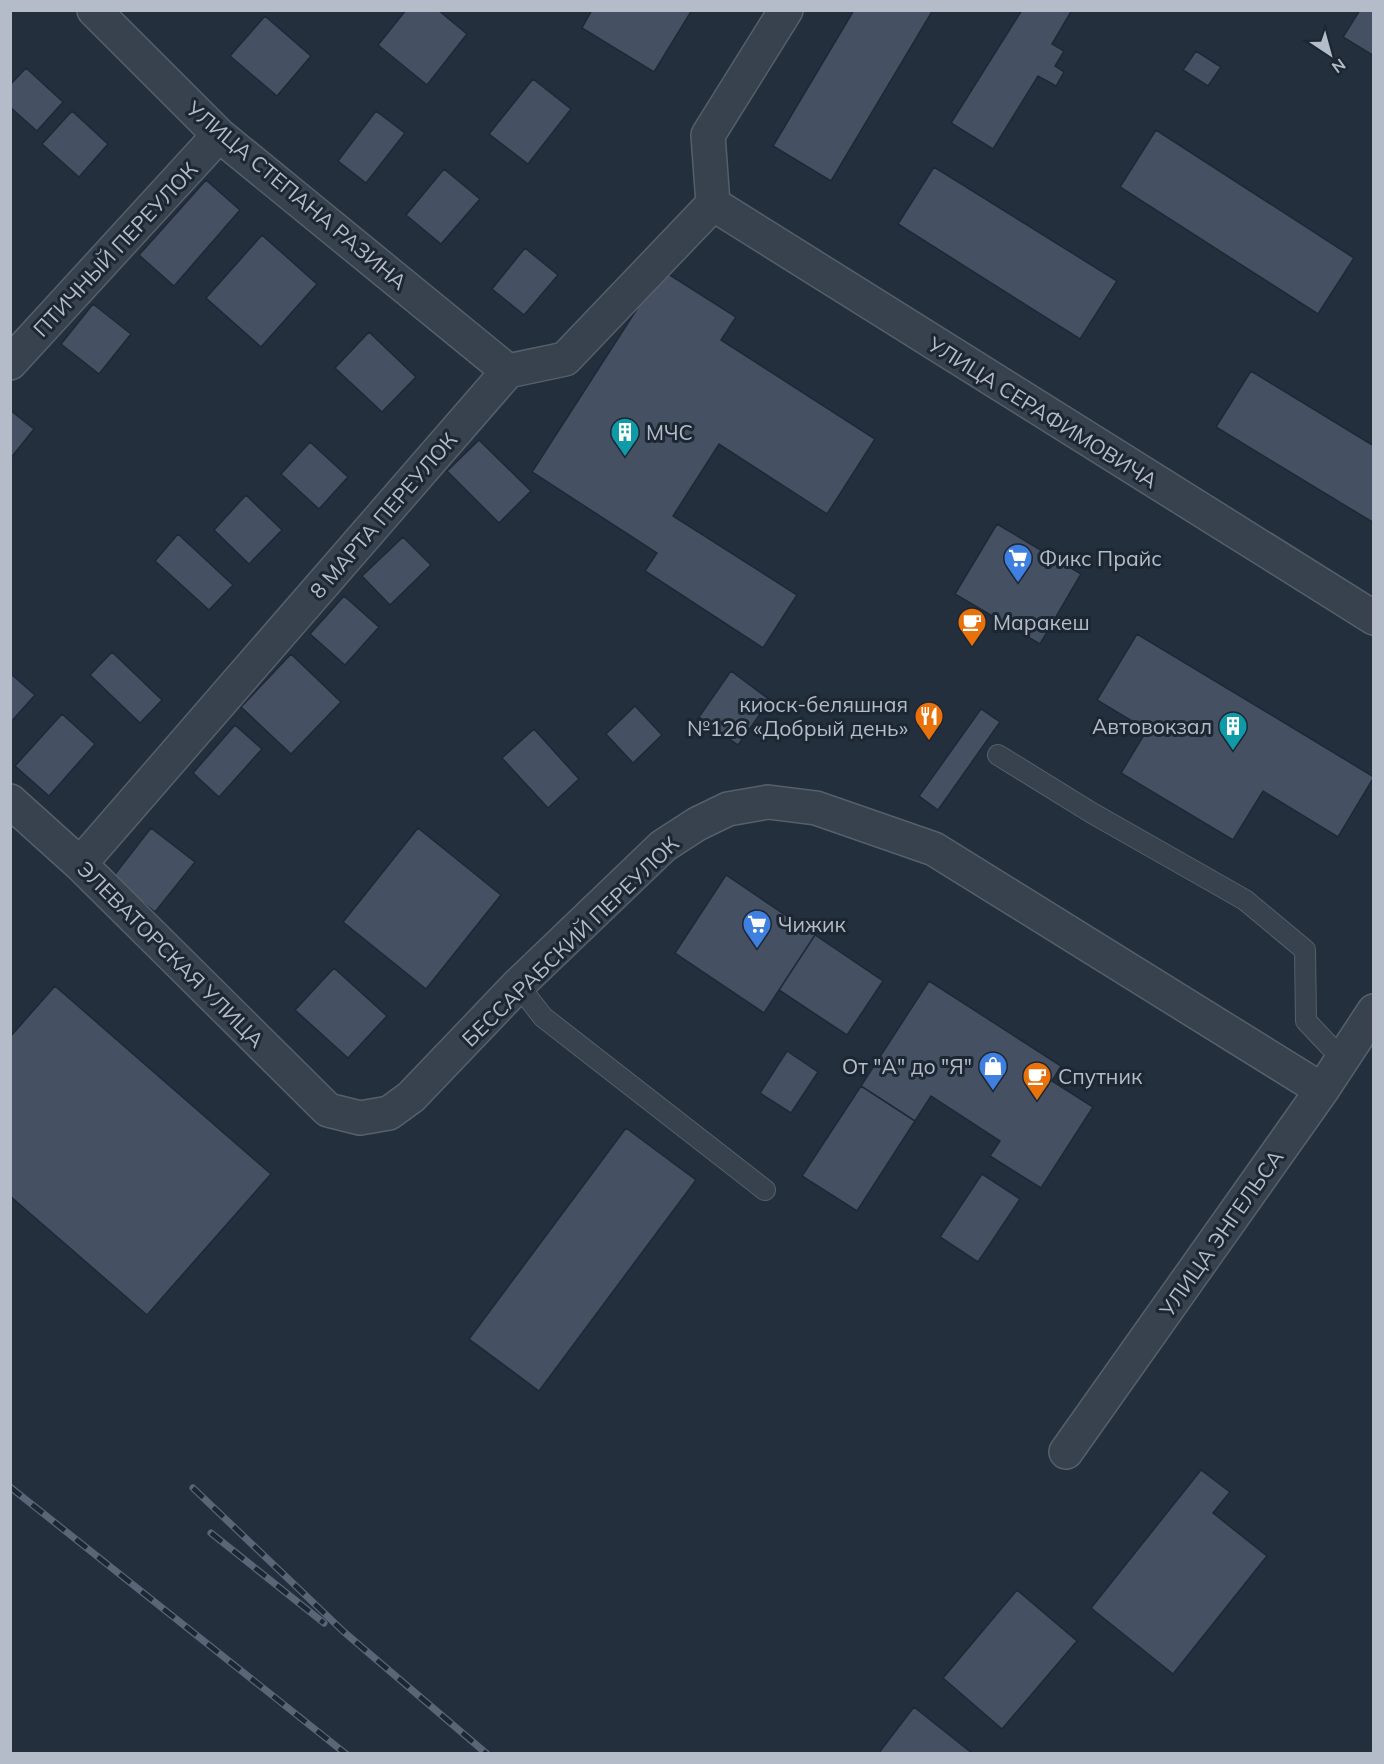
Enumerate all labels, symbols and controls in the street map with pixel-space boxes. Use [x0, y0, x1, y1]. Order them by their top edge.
north arrow [1300, 24, 1360, 84]
text: N [1328, 54, 1350, 78]
street label: УЛИЦА СТЕПАНА РАЗИНА [181, 95, 413, 295]
street label: ПТИЧНЫЙ ПЕРЕУЛОК [27, 156, 203, 342]
street label: УЛИЦА СЕРАФИМОВИЧА [923, 330, 1163, 494]
building icon: МЧС [609, 416, 641, 458]
place label: МЧС [646, 419, 693, 445]
street label: 8 МАРТА ПЕРЕУЛОК [304, 427, 462, 603]
supermarket icon: Фикс Прайс [1002, 542, 1034, 584]
place label: Фикс Прайс [1039, 545, 1162, 571]
cafe icon: Маракеш [956, 606, 988, 648]
place label: Маракеш [993, 609, 1090, 635]
place label: киоск-беляшная №126 «Добрый день» [687, 691, 908, 741]
restaurant icon: киоск-беляшная №126 «Добрый день» [913, 700, 945, 742]
building icon: Автовокзал [1217, 710, 1249, 752]
place label: Автовокзал [1092, 713, 1212, 739]
street label: БЕССАРАБСКИЙ ПЕРЕУЛОК [456, 830, 684, 1051]
street label: ЭЛЕВАТОРСКАЯ УЛИЦА [72, 855, 270, 1053]
supermarket icon: Чижик [741, 908, 773, 950]
place label: Чижик [778, 911, 846, 937]
shop icon: От "А" до "Я" [977, 1050, 1009, 1092]
place label: От "А" до "Я" [842, 1053, 972, 1079]
cafe icon: Спутник [1021, 1060, 1053, 1102]
place label: Спутник [1058, 1063, 1143, 1089]
street label: УЛИЦА ЭНГЕЛЬСА [1153, 1144, 1289, 1322]

